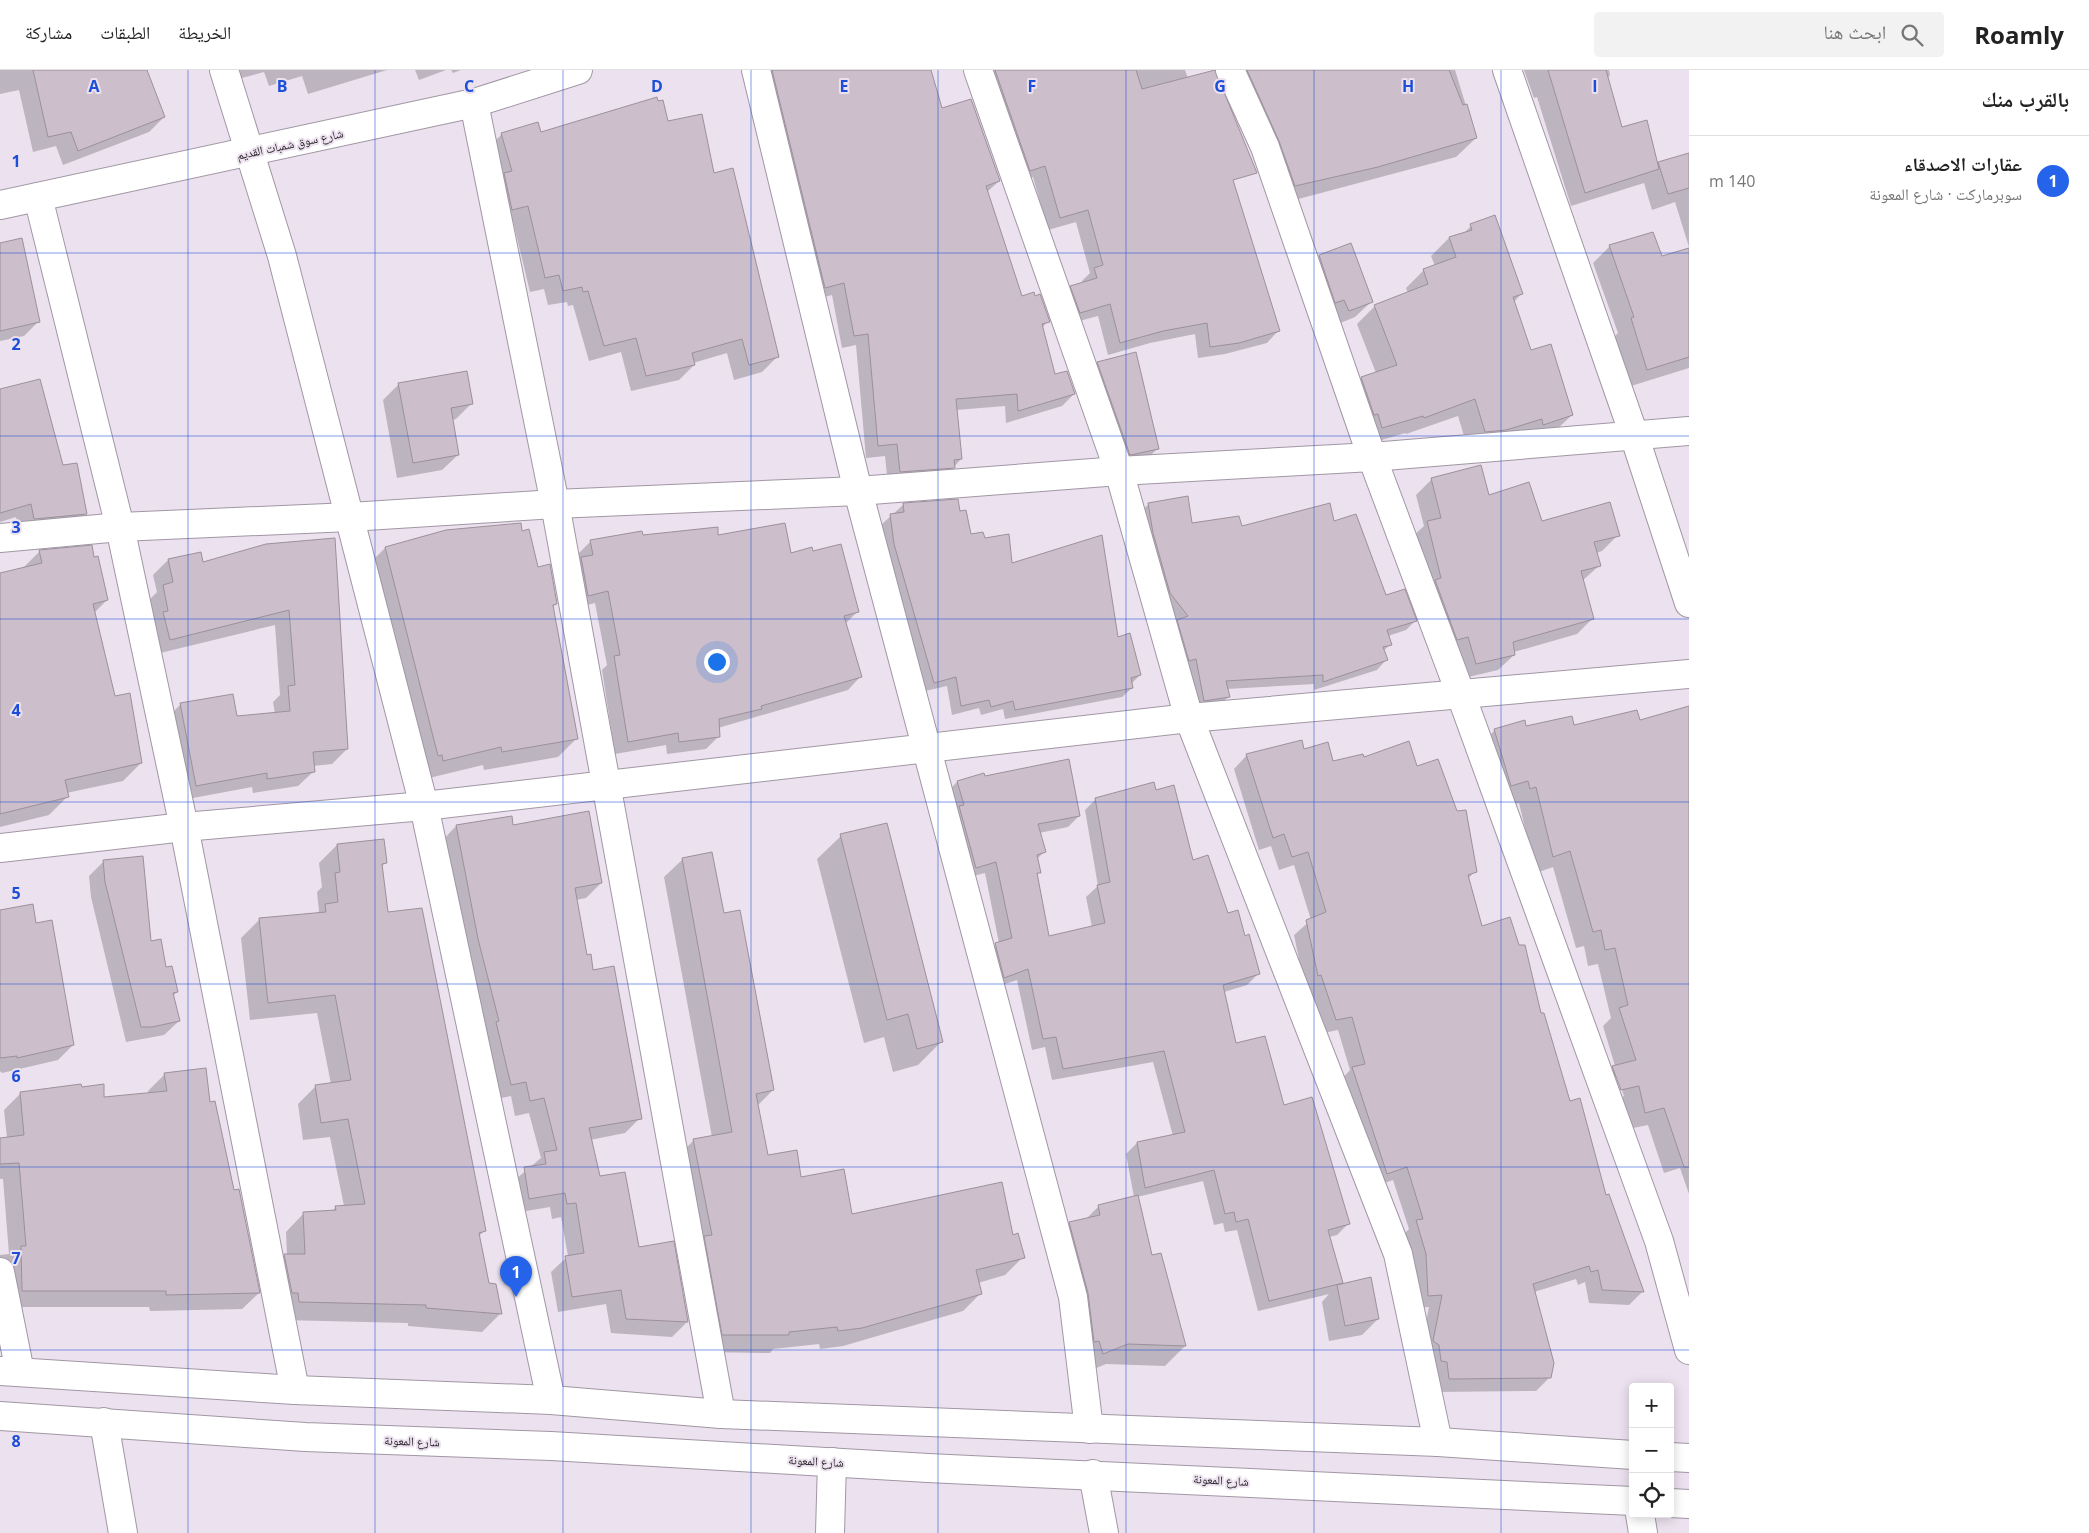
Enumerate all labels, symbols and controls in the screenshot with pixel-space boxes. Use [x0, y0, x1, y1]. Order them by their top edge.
search box [1594, 12, 1944, 57]
text: Roamly [1974, 18, 2064, 51]
text: ابحث هنا [1823, 19, 1886, 45]
text: مشاركة [25, 20, 72, 44]
text: الطبقات [100, 20, 150, 44]
text: الخريطة [178, 20, 231, 44]
icon: search [1898, 21, 1926, 49]
text: A [88, 75, 100, 97]
text: B [277, 75, 287, 97]
text: C [464, 75, 474, 97]
text: D [651, 75, 663, 97]
text: E [840, 75, 849, 97]
text: F [1028, 75, 1036, 97]
text: G [1214, 75, 1226, 97]
text: H [1402, 75, 1414, 97]
text: I [1592, 75, 1598, 97]
text: بالقرب منك [1982, 85, 2069, 113]
street label: شارع سوق شمبات القديم [235, 124, 345, 164]
text: 1 [11, 150, 21, 172]
text: عقارات الاصدقاء [1904, 151, 2022, 177]
text: 140 m [1709, 170, 1755, 192]
text: 1 [2048, 170, 2058, 192]
text: سوبرماركت · شارع المعونة [1869, 183, 2022, 205]
text: 2 [11, 333, 21, 355]
text: 3 [11, 516, 21, 538]
your location [704, 649, 730, 675]
text: 4 [11, 699, 21, 721]
text: 5 [11, 882, 21, 904]
text: 6 [11, 1065, 21, 1087]
text: 7 [11, 1247, 21, 1269]
pin: 1 [500, 1256, 532, 1297]
map controls [1629, 1383, 1674, 1518]
button: + [1629, 1383, 1674, 1428]
button: − [1629, 1428, 1674, 1473]
text: 8 [11, 1430, 21, 1452]
street label: شارع المعونة [384, 1432, 440, 1450]
street label: شارع المعونة [788, 1451, 844, 1471]
street label: شارع المعونة [1193, 1470, 1249, 1490]
button: locate [1629, 1473, 1674, 1518]

